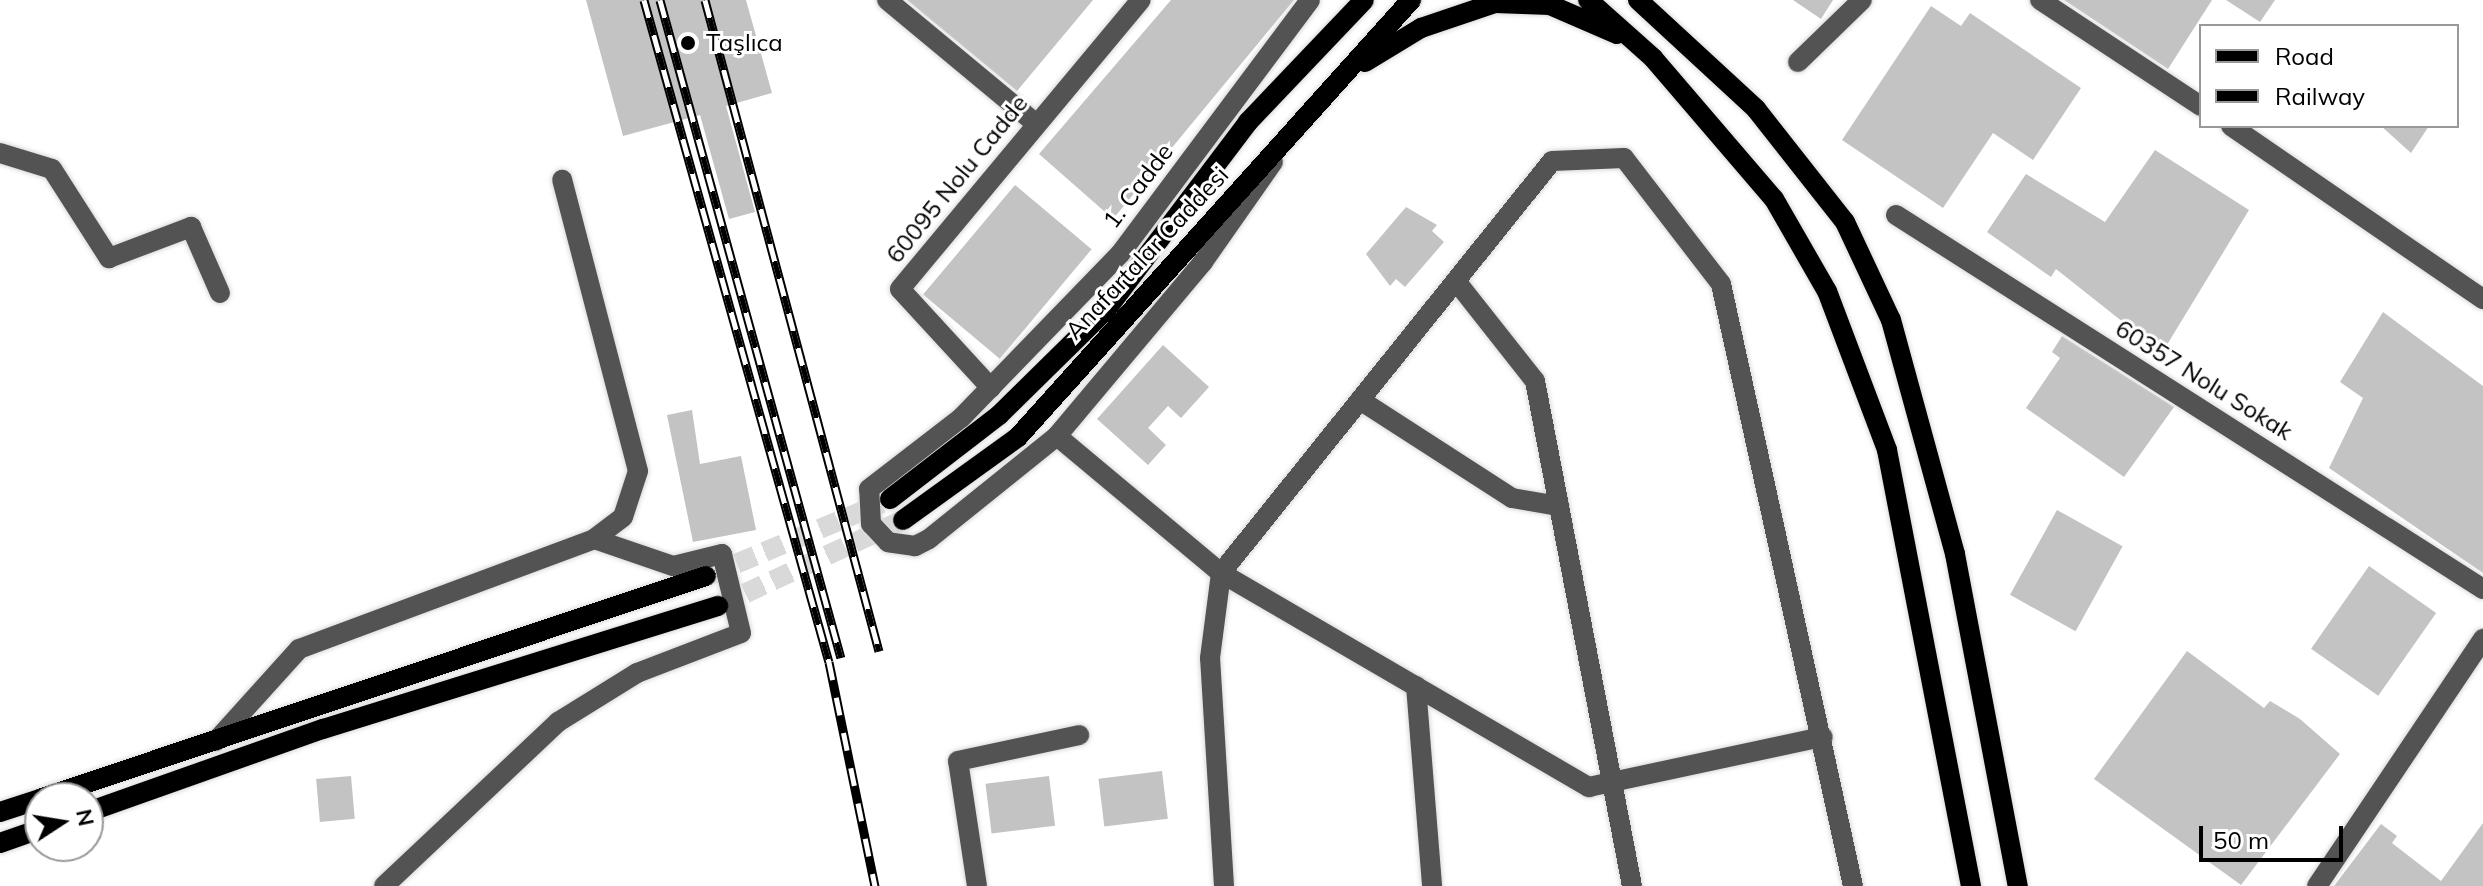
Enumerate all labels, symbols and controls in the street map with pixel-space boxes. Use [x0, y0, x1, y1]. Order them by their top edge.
legend [2199, 24, 2459, 128]
place label: Taşlıca [706, 29, 783, 57]
marker: Taşlıca [677, 32, 699, 54]
text: Road [2275, 41, 2334, 71]
text: Railway [2275, 81, 2365, 111]
street label: 60095 Nolu Cadde [880, 89, 1034, 269]
street label: 1. Cadde [1097, 138, 1179, 234]
street label: Anafartalar Caddesi [1060, 161, 1234, 345]
street label: 60357 Nolu Sokak [2110, 314, 2298, 446]
north arrow [24, 782, 104, 862]
text: N [70, 806, 101, 828]
scale bar [2203, 810, 2347, 860]
text: 50 m [2213, 825, 2269, 855]

